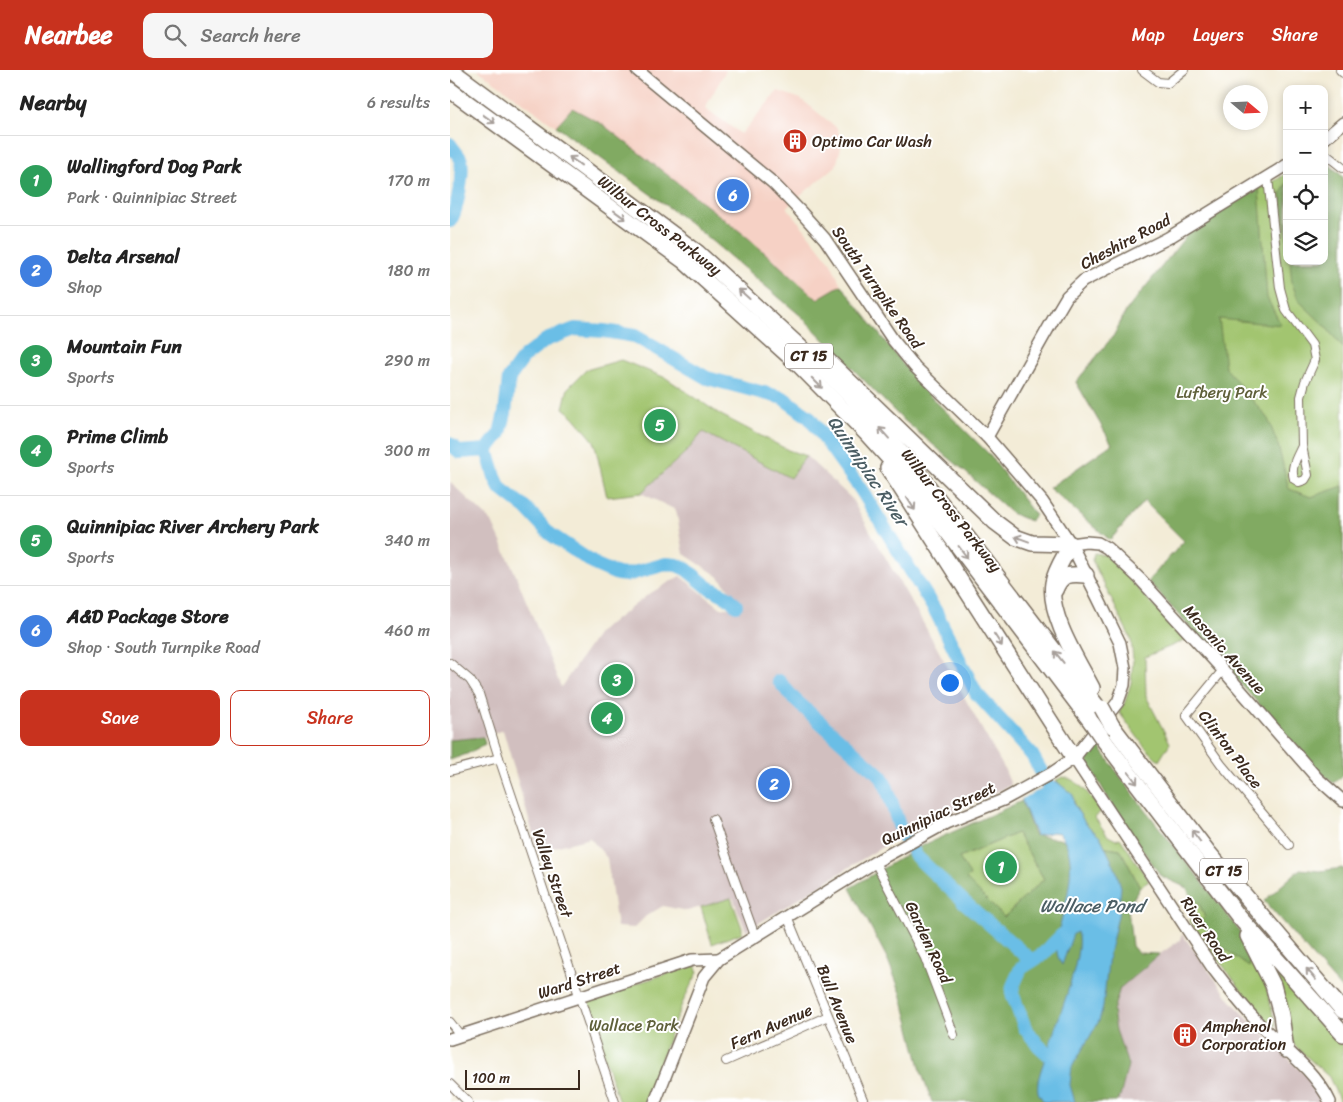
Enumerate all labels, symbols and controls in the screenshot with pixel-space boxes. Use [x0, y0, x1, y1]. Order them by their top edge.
search box [143, 13, 493, 58]
text: Nearbee [25, 14, 113, 56]
text: Search here [201, 19, 301, 52]
text: Map [1132, 19, 1165, 51]
text: Layers [1193, 19, 1244, 51]
text: Share [1272, 19, 1318, 51]
icon: search [161, 21, 189, 49]
text: Nearby [20, 84, 86, 122]
north arrow [1223, 85, 1268, 130]
map controls [1283, 85, 1328, 265]
button: + [1283, 85, 1328, 130]
text: 6 results [367, 88, 430, 117]
one-way arrow [482, 114, 496, 124]
place label: Optimo Car Wash [812, 127, 932, 156]
building icon: Optimo Car Wash [782, 128, 808, 154]
button: − [1283, 130, 1328, 175]
text: Wallingford Dog Park [67, 150, 242, 183]
one-way arrow [568, 156, 582, 166]
text: 1 [33, 166, 39, 195]
text: 170 m [387, 166, 430, 195]
street label: Wilbur Cross Parkway [591, 167, 729, 284]
button: locate [1283, 175, 1328, 220]
pin: 6 [717, 176, 749, 214]
text: Park · Quinnipiac Street [67, 183, 237, 212]
street label: Cheshire Road [1075, 205, 1177, 278]
one-way arrow [613, 210, 627, 220]
street label: South Turnpike Road [824, 220, 932, 356]
button: layers [1283, 220, 1328, 265]
text: Delta Arsenal [67, 240, 180, 273]
text: 2 [31, 256, 41, 285]
text: 180 m [387, 256, 430, 285]
text: Shop [67, 273, 102, 302]
one-way arrow [737, 288, 750, 300]
text: Mountain Fun [67, 330, 182, 363]
road number: CT 15 [785, 344, 833, 368]
text: 3 [32, 346, 40, 375]
text: 290 m [384, 346, 430, 375]
text: Sports [67, 363, 114, 392]
one-way arrow [811, 377, 823, 389]
park label: Lufbery Park [1176, 378, 1268, 407]
pin: 5 [644, 406, 676, 444]
water label: Quinnipiac River [819, 409, 919, 536]
text: Prime Climb [67, 420, 168, 453]
one-way arrow [878, 427, 889, 440]
text: 4 [31, 436, 41, 465]
text: 300 m [385, 436, 430, 465]
street label: Wilbur Cross Parkway [894, 442, 1010, 579]
text: Sports [67, 453, 114, 482]
one-way arrow [906, 496, 916, 510]
text: Quinnipiac River Archery Park [67, 510, 319, 543]
text: 5 [31, 526, 41, 555]
text: 340 m [385, 526, 430, 555]
one-way arrow [1015, 534, 1031, 543]
text: Sports [67, 543, 114, 572]
one-way arrow [958, 545, 968, 559]
street label: Masonic Avenue [1176, 598, 1273, 701]
text: A&D Package Store [67, 600, 229, 633]
text: 6 [31, 616, 41, 645]
text: 460 m [384, 616, 430, 645]
text: Shop · South Turnpike Road [67, 633, 260, 662]
one-way arrow [994, 633, 1004, 647]
one-way arrow [1054, 651, 1065, 664]
pin: 3 [601, 661, 633, 699]
your location [937, 670, 963, 696]
button: Save [20, 690, 220, 746]
button: Share [230, 690, 430, 746]
pin: 4 [591, 699, 623, 737]
street label: Clinton Place [1191, 703, 1270, 795]
pin: 2 [758, 765, 790, 803]
one-way arrow [1127, 771, 1138, 784]
street label: Quinnipiac Street [876, 773, 1001, 854]
street label: Valley Street [524, 825, 581, 922]
one-way arrow [1190, 830, 1201, 843]
pin: 1 [985, 848, 1017, 886]
road number: CT 15 [1200, 858, 1248, 884]
water label: Wallace Pond [1040, 890, 1148, 922]
street label: River Road [1173, 890, 1239, 970]
street label: Garden Road [897, 896, 961, 990]
street label: Ward Street [534, 953, 625, 1008]
street label: Bull Avenue [808, 960, 867, 1048]
one-way arrow [1306, 967, 1317, 980]
street label: Fern Avenue [725, 995, 817, 1058]
park label: Wallace Park [589, 1011, 680, 1040]
place label: Amphenol Corporation [1201, 1012, 1286, 1059]
building icon: Amphenol Corporation [1172, 1022, 1198, 1048]
text: 100 m [472, 1066, 510, 1091]
scale bar [465, 1067, 580, 1090]

